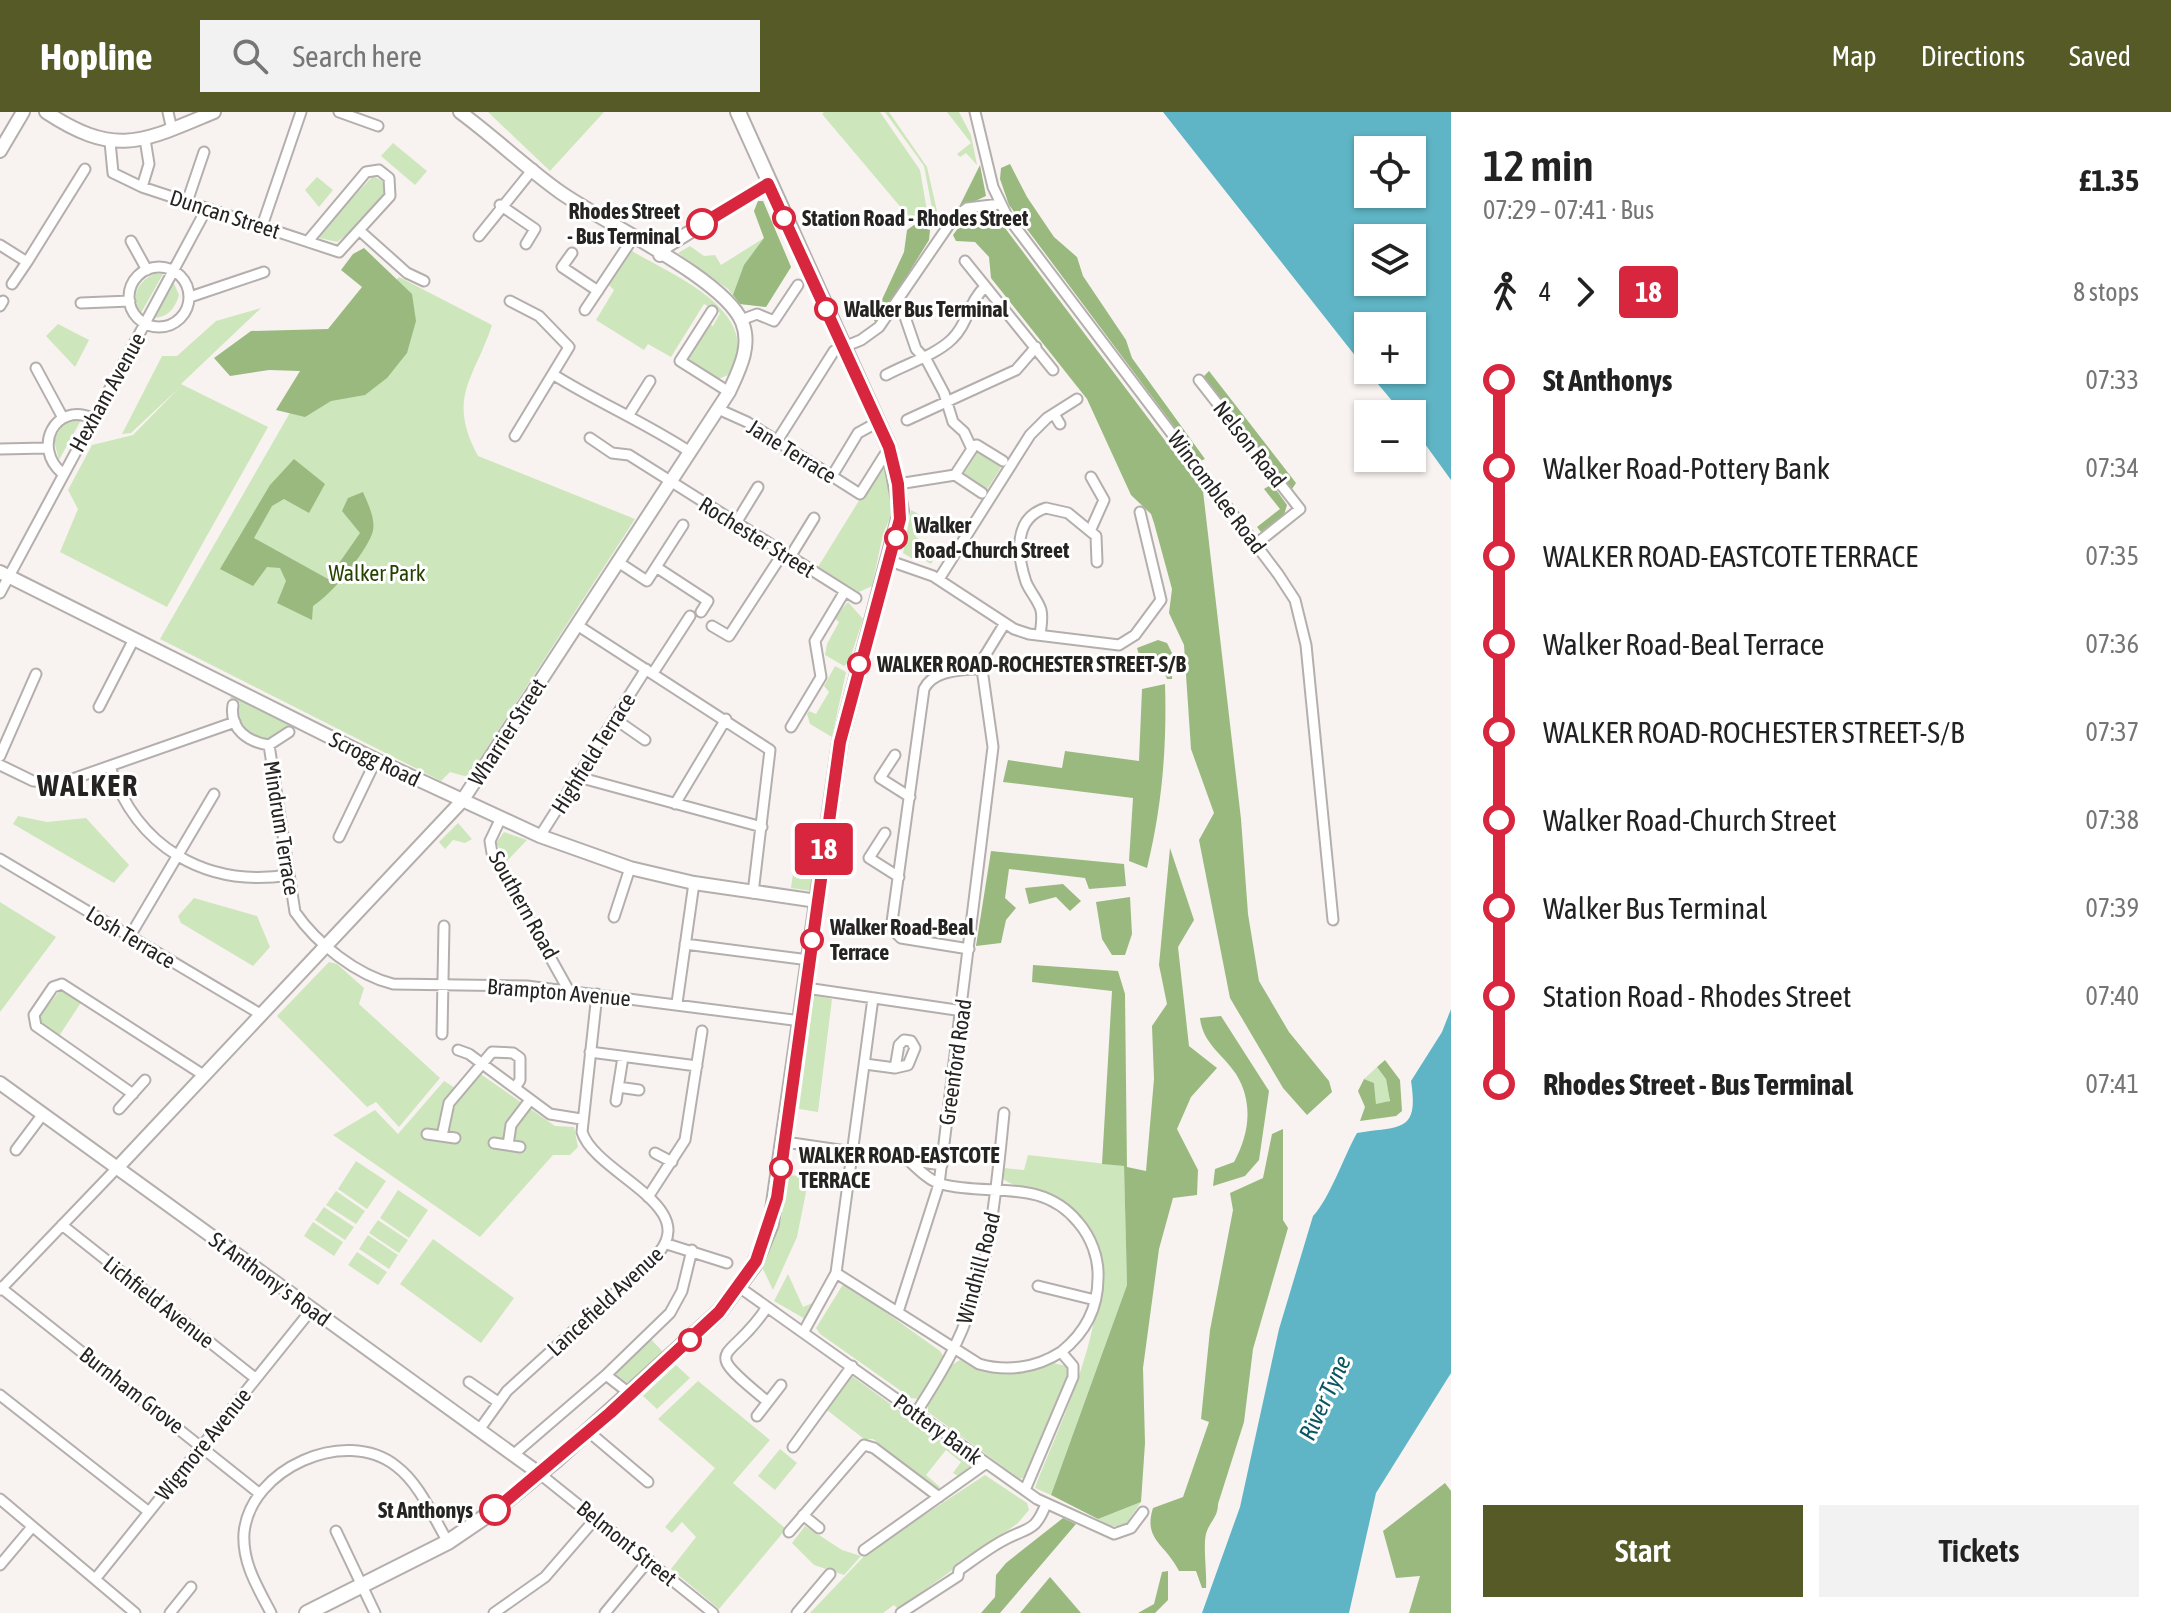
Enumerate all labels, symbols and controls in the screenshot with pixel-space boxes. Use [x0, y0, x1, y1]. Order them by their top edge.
search box [200, 20, 760, 92]
icon: search [228, 34, 272, 78]
text: Hopline [40, 35, 152, 78]
text: Search here [292, 39, 422, 73]
text: Map [1832, 40, 1877, 72]
text: Directions [1921, 40, 2025, 72]
text: Saved [2069, 40, 2131, 72]
map controls [1354, 136, 1426, 472]
button: locate [1354, 136, 1426, 208]
text: 12 min [1483, 140, 1594, 190]
text: £1.35 [2079, 163, 2139, 197]
street label: Duncan Street [167, 184, 283, 244]
text: 07:29 – 07:41 · Bus [1483, 195, 1654, 225]
place label: Rhodes Street - Bus Terminal [567, 198, 681, 249]
place label: Station Road - Rhodes Street [802, 205, 1029, 231]
marker: Station Road - Rhodes Street [773, 207, 795, 229]
marker: Rhodes Street - Bus Terminal [687, 209, 717, 239]
button: layers [1354, 224, 1426, 296]
icon: walk [1483, 270, 1527, 314]
icon: forward [1563, 270, 1607, 314]
text: 18 [1635, 276, 1662, 308]
text: 4 [1539, 277, 1551, 307]
text: 8 stops [2073, 277, 2139, 307]
place label: Walker Bus Terminal [843, 296, 1010, 322]
marker: Walker Bus Terminal [815, 298, 837, 320]
button: + [1354, 312, 1426, 384]
street label: Hexham Avenue [64, 328, 150, 456]
text: St Anthonys [1543, 363, 1672, 397]
text: 07:33 [2085, 365, 2139, 395]
street label: Nelson Road [1208, 396, 1292, 492]
button: − [1354, 400, 1426, 472]
street label: Jane Terrace [743, 413, 841, 489]
street label: Wincomblee Road [1162, 426, 1272, 558]
text: Walker Road-Pottery Bank [1543, 451, 1830, 485]
text: 07:34 [2085, 453, 2139, 483]
street label: Rochester Street [694, 491, 820, 583]
place label: Walker Road-Church Street [913, 512, 1070, 563]
marker: Walker Road-Church Street [885, 527, 907, 549]
text: WALKER ROAD-EASTCOTE TERRACE [1543, 539, 1918, 573]
text: 07:35 [2085, 541, 2139, 571]
park label: Walker Park [329, 560, 426, 586]
text: Walker Road-Beal Terrace [1543, 627, 1824, 661]
text: 07:36 [2085, 629, 2139, 659]
place label: WALKER ROAD-ROCHESTER STREET-S/B [876, 651, 1187, 677]
marker: WALKER ROAD-ROCHESTER STREET-S/B [848, 653, 870, 675]
street label: Wharrier Street [463, 673, 551, 791]
street label: Highfield Terrace [546, 688, 640, 818]
text: WALKER ROAD-ROCHESTER STREET-S/B [1543, 715, 1964, 749]
text: 07:37 [2085, 717, 2139, 747]
street label: Scrogg Road [325, 726, 425, 792]
street label: Mindrum Terrace [259, 759, 305, 897]
district label: WALKER [36, 768, 139, 802]
text: Walker Road-Church Street [1543, 803, 1837, 837]
text: 07:38 [2085, 805, 2139, 835]
line badge: 18 [788, 823, 860, 875]
text: 18 [811, 833, 837, 865]
street label: Southern Road [484, 846, 564, 964]
text: Walker Bus Terminal [1543, 891, 1767, 925]
text: 07:39 [2085, 893, 2139, 923]
street label: Losh Terrace [82, 900, 180, 974]
place label: Walker Road-Beal Terrace [829, 914, 975, 965]
marker: Walker Road-Beal Terrace [801, 929, 823, 951]
street label: Brampton Avenue [486, 973, 632, 1011]
text: Station Road - Rhodes Street [1543, 979, 1852, 1013]
text: 07:40 [2085, 981, 2139, 1011]
street label: Greenford Road [933, 997, 977, 1127]
text: Rhodes Street - Bus Terminal [1543, 1067, 1853, 1101]
text: 07:41 [2085, 1069, 2139, 1099]
place label: WALKER ROAD-EASTCOTE TERRACE [798, 1142, 1000, 1193]
marker: WALKER ROAD-EASTCOTE TERRACE [770, 1157, 792, 1179]
street label: Windhill Road [951, 1209, 1005, 1327]
street label: St Anthony's Road [204, 1226, 336, 1332]
street label: Lancefield Avenue [542, 1241, 668, 1361]
street label: Lichfield Avenue [98, 1251, 220, 1353]
unlabelled marker [679, 1329, 701, 1351]
street label: Burnham Grove [75, 1341, 189, 1439]
water label: River Tyne [1293, 1351, 1356, 1444]
street label: Wigmore Avenue [150, 1383, 256, 1505]
street label: Pottery Bank [889, 1388, 988, 1470]
marker: St Anthonys [480, 1495, 510, 1525]
street label: Belmont Street [572, 1495, 682, 1591]
place label: St Anthonys [378, 1497, 473, 1523]
button: Start [1483, 1505, 1803, 1597]
button: Tickets [1819, 1505, 2139, 1597]

